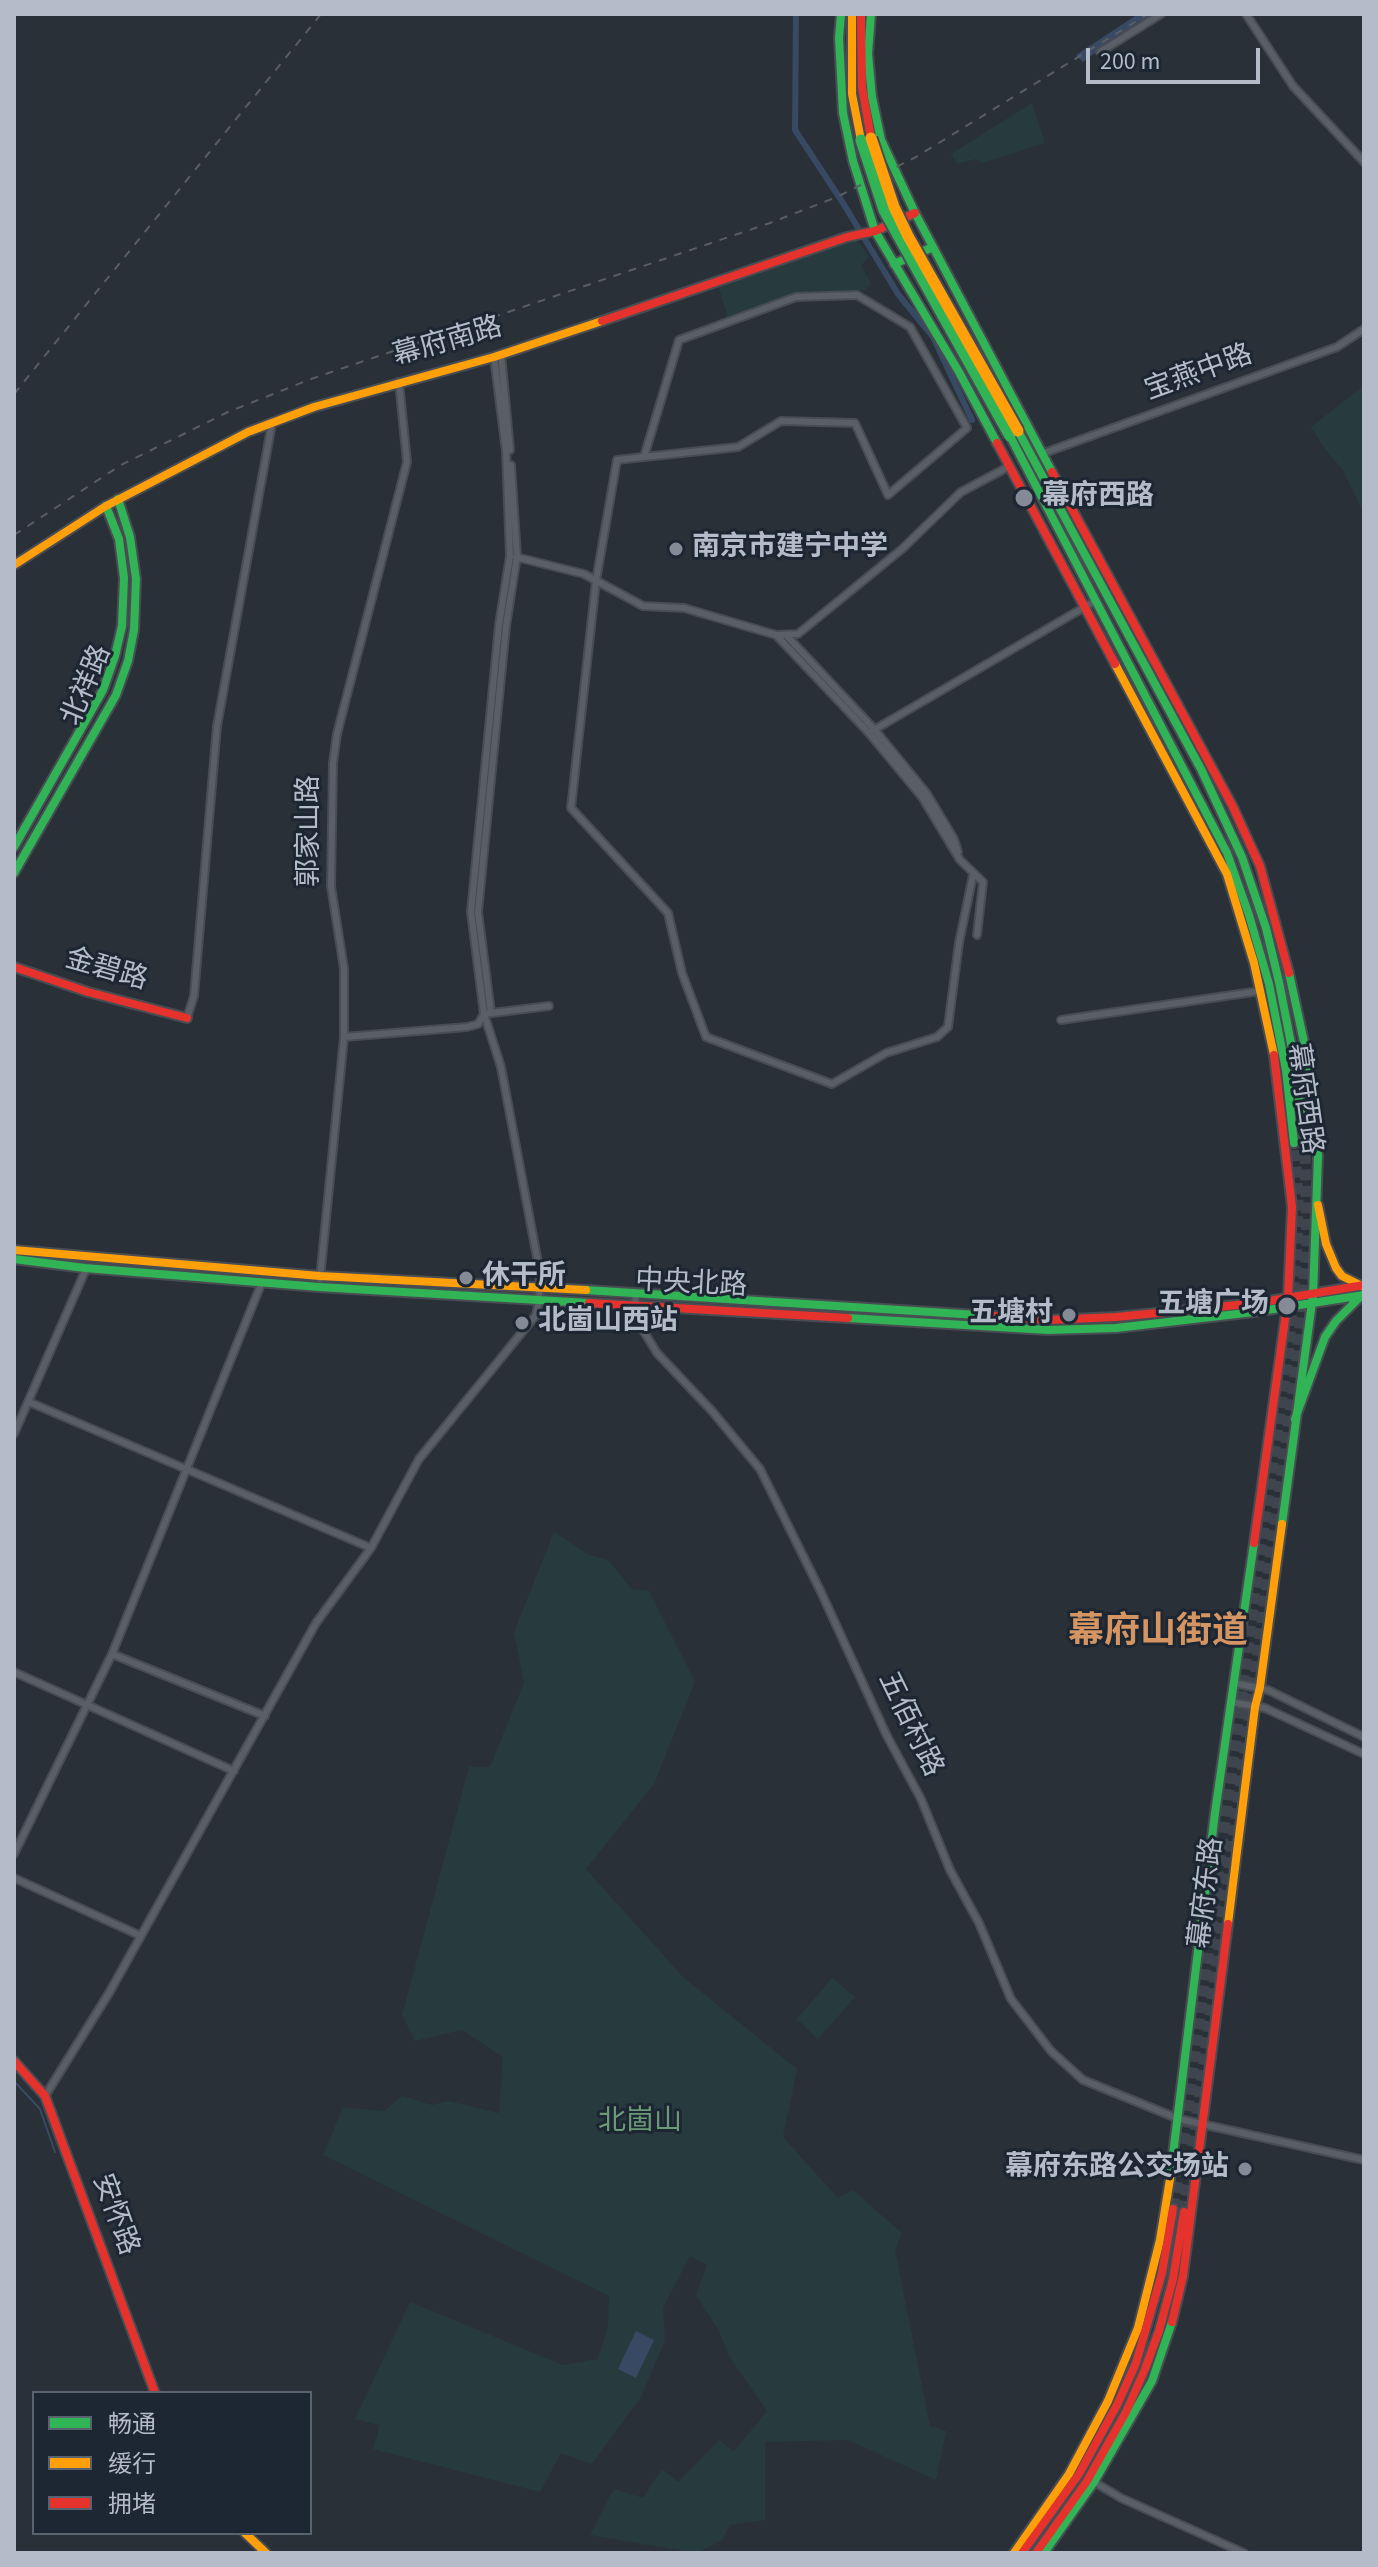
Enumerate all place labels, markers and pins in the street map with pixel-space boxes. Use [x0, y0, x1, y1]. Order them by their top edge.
place label: 幕府西路 [1042, 481, 1154, 515]
marker: 幕府西路 [1013, 487, 1035, 509]
place label: 南京市建宁中学 [692, 532, 888, 566]
marker: 南京市建宁中学 [667, 540, 685, 558]
place label: 休干所 [482, 1261, 566, 1295]
marker: 休干所 [457, 1269, 475, 1287]
place label: 五塘广场 [1157, 1289, 1269, 1323]
marker: 五塘广场 [1276, 1295, 1298, 1317]
place label: 五塘村 [969, 1298, 1053, 1332]
place label: 北崮山西站 [538, 1306, 678, 1340]
marker: 五塘村 [1060, 1306, 1078, 1324]
marker: 北崮山西站 [513, 1314, 531, 1332]
place label: 幕府东路公交场站 [1005, 2152, 1229, 2186]
marker: 幕府东路公交场站 [1236, 2160, 1254, 2178]

